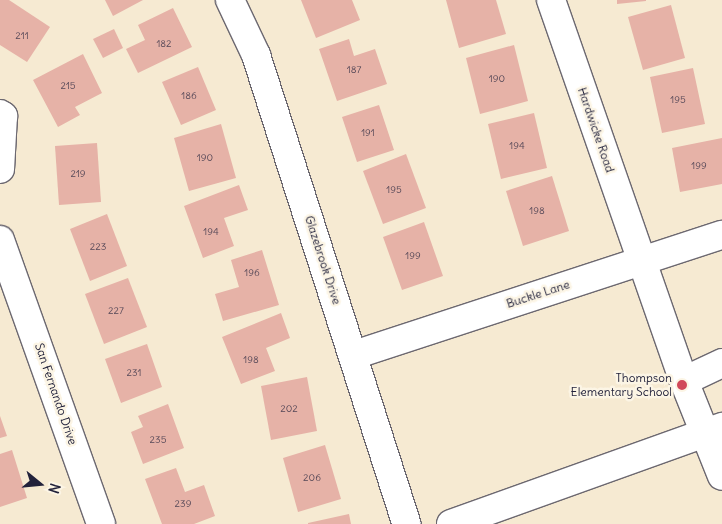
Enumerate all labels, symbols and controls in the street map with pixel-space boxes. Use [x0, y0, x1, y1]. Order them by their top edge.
house number: 211 [15, 30, 29, 42]
house number: 182 [156, 38, 172, 50]
house number: 187 [347, 64, 361, 76]
house number: 190 [489, 73, 505, 85]
house number: 215 [60, 80, 76, 92]
street label: Hardwicke Road [575, 86, 617, 174]
house number: 186 [181, 90, 197, 102]
house number: 195 [670, 94, 686, 106]
house number: 191 [361, 127, 375, 139]
house number: 194 [509, 140, 525, 152]
house number: 190 [197, 152, 213, 164]
house number: 199 [691, 160, 707, 172]
house number: 219 [70, 168, 86, 180]
house number: 195 [386, 184, 402, 196]
house number: 198 [529, 205, 545, 217]
street label: Glazebrook Drive [302, 214, 344, 306]
house number: 194 [203, 226, 219, 238]
house number: 223 [90, 241, 106, 253]
house number: 199 [405, 250, 421, 262]
house number: 196 [244, 267, 260, 279]
street label: Buckle Lane [505, 277, 571, 311]
house number: 227 [108, 305, 124, 317]
street label: San Fernando Drive [32, 341, 80, 447]
house number: 198 [243, 354, 259, 366]
house number: 231 [126, 367, 142, 379]
place label: Thompson Elementary School [571, 371, 672, 399]
marker: Thompson Elementary School [676, 379, 688, 391]
house number: 202 [280, 403, 298, 415]
house number: 235 [150, 434, 166, 446]
north arrow [15, 459, 65, 509]
house number: 206 [303, 472, 321, 484]
text: N [44, 481, 64, 496]
house number: 239 [175, 498, 191, 510]

